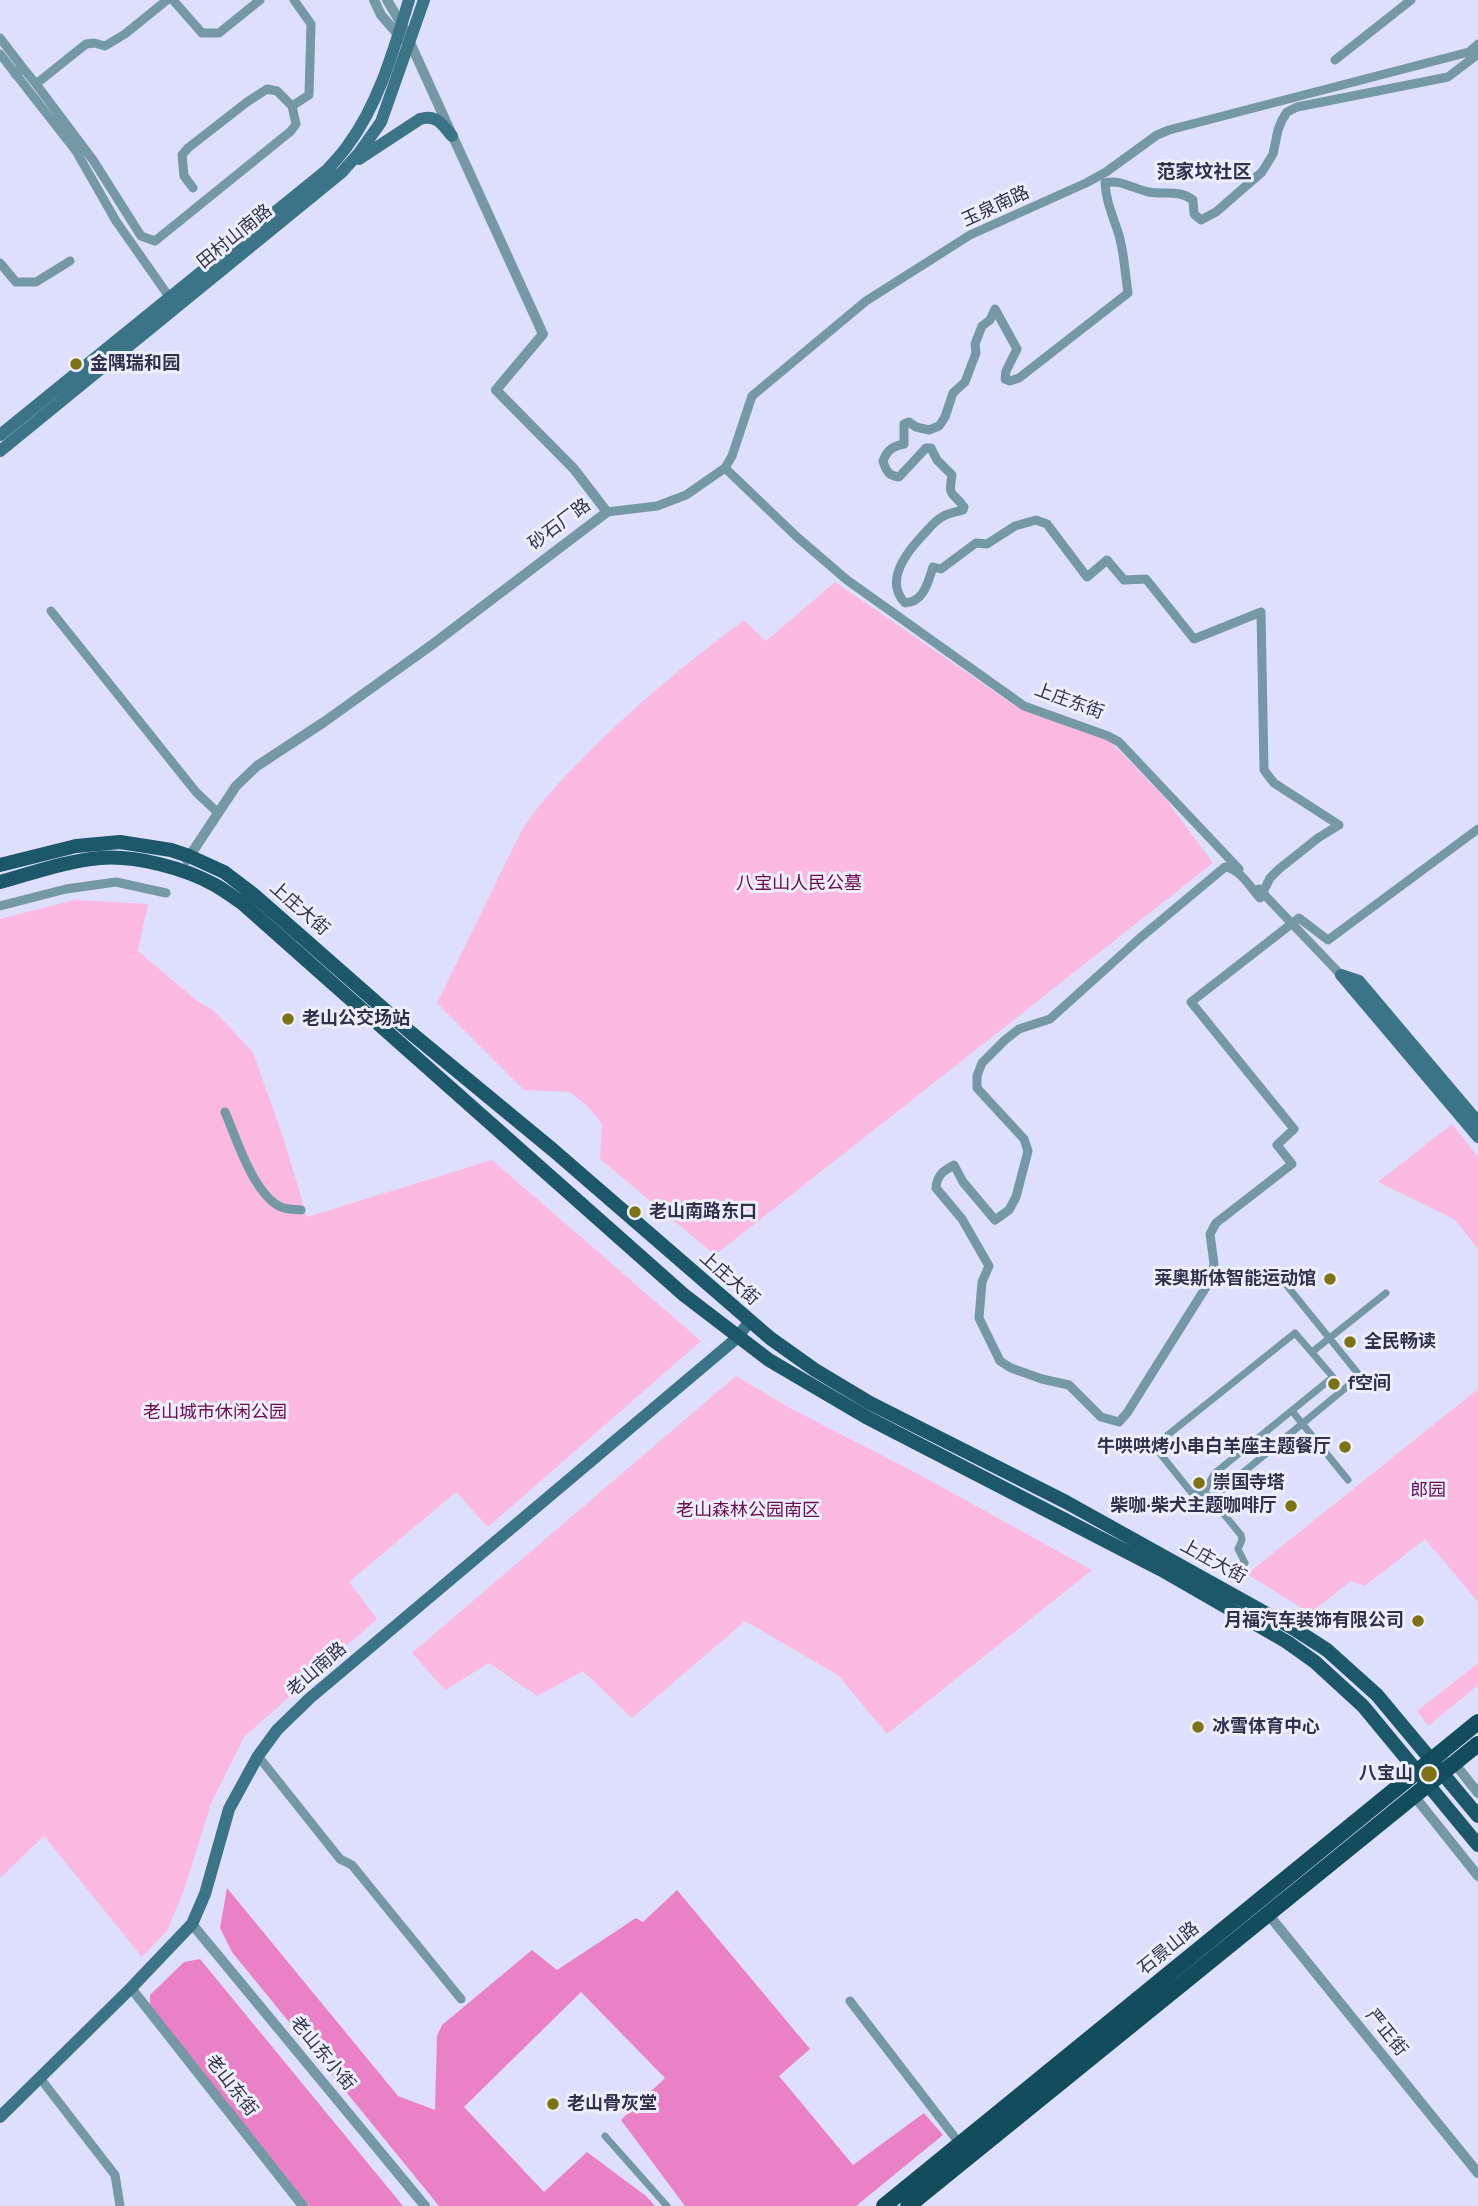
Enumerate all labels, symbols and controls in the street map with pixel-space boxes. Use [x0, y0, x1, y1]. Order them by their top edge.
district label: 范家坟社区 [1157, 162, 1251, 184]
street label: 玉泉南路 [959, 182, 1033, 232]
street label: 田村山南路 [193, 200, 277, 274]
place label: 金隅瑞和园 [90, 353, 180, 375]
marker: 金隅瑞和园 [68, 356, 84, 372]
street label: 砂石厂路 [525, 495, 595, 555]
street label: 上庄东街 [1031, 680, 1107, 724]
park label: 八宝山人民公墓 [736, 873, 862, 895]
street label: 上庄大街 [265, 877, 333, 941]
place label: 老山公交场站 [302, 1008, 410, 1030]
marker: 老山公交场站 [280, 1011, 296, 1027]
place label: 老山南路东口 [649, 1201, 757, 1223]
marker: 老山南路东口 [627, 1204, 643, 1220]
street label: 上庄大街 [695, 1247, 763, 1311]
place label: 莱奥斯体智能运动馆 [1154, 1268, 1316, 1290]
marker: 莱奥斯体智能运动馆 [1322, 1271, 1338, 1287]
place label: 全民畅读 [1364, 1331, 1436, 1353]
marker: 全民畅读 [1342, 1334, 1358, 1350]
place label: f空间 [1348, 1373, 1391, 1395]
marker: f空间 [1326, 1376, 1342, 1392]
park label: 老山城市休闲公园 [143, 1402, 287, 1424]
place label: 牛哄哄烤小串白羊座主题餐厅 [1097, 1436, 1331, 1458]
marker: 牛哄哄烤小串白羊座主题餐厅 [1337, 1439, 1353, 1455]
place label: 崇国寺塔 [1213, 1472, 1285, 1494]
marker: 崇国寺塔 [1191, 1475, 1207, 1491]
park label: 郎园 [1410, 1480, 1446, 1502]
place label: 柴咖·柴犬主题咖啡厅 [1110, 1495, 1277, 1517]
marker: 柴咖·柴犬主题咖啡厅 [1283, 1498, 1299, 1514]
park label: 老山森林公园南区 [676, 1500, 820, 1522]
street label: 上庄大街 [1176, 1535, 1250, 1589]
place label: 月福汽车装饰有限公司 [1224, 1610, 1404, 1632]
marker: 月福汽车装饰有限公司 [1410, 1613, 1426, 1629]
street label: 老山南路 [283, 1638, 351, 1702]
place label: 冰雪体育中心 [1212, 1716, 1320, 1738]
marker: 冰雪体育中心 [1190, 1719, 1206, 1735]
place label: 八宝山 [1359, 1763, 1413, 1785]
marker: 八宝山 [1419, 1764, 1439, 1784]
street label: 石景山路 [1134, 1918, 1204, 1980]
street label: 严正街 [1361, 2005, 1411, 2061]
street label: 老山东小街 [285, 2013, 359, 2095]
street label: 老山东街 [200, 2051, 262, 2121]
place label: 老山骨灰堂 [567, 2093, 657, 2115]
marker: 老山骨灰堂 [545, 2096, 561, 2112]

